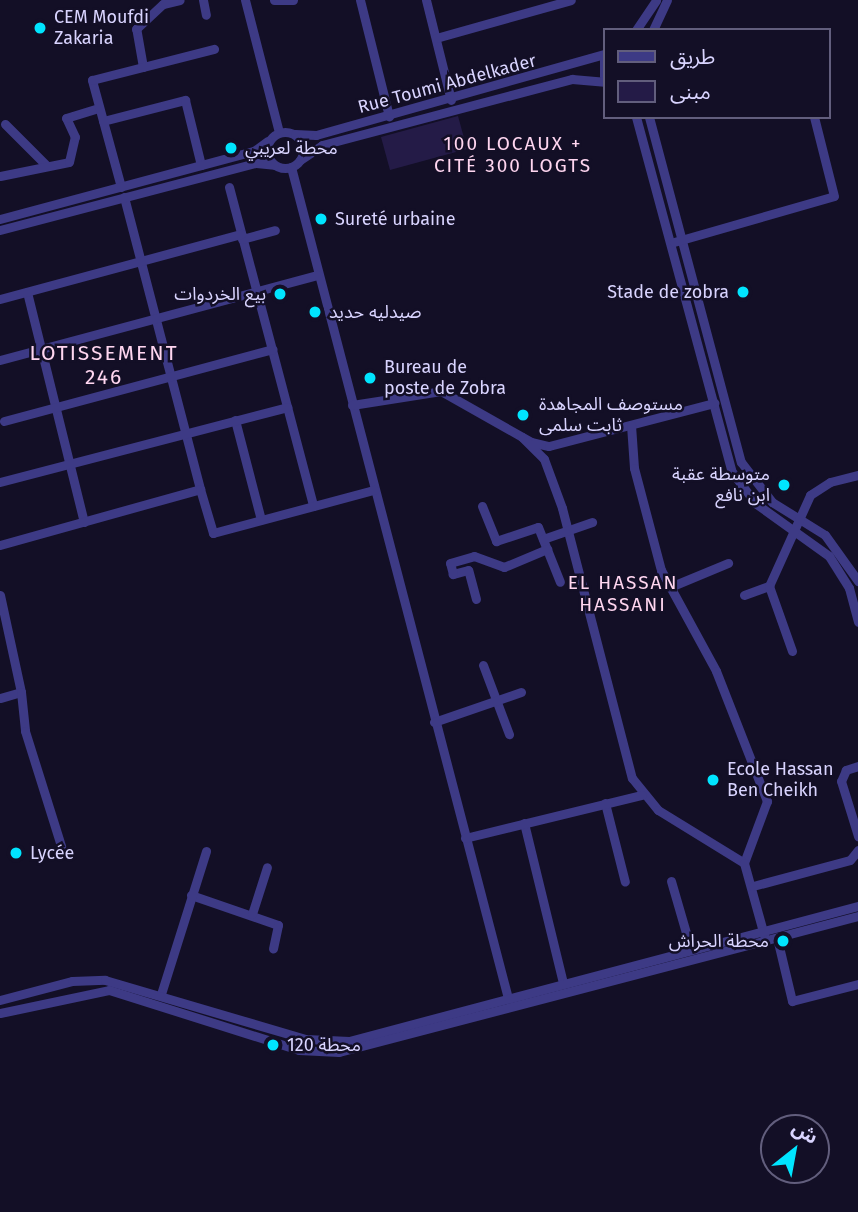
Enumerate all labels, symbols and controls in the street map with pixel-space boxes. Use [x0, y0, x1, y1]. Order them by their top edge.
place label: CEM Moufdi Zakaria [54, 7, 149, 50]
marker: CEM Moufdi Zakaria [32, 20, 48, 36]
legend [602, 28, 830, 119]
text: طريق [670, 44, 715, 70]
street label: Rue Toumi Abdelkader [356, 50, 538, 118]
text: مبنى [670, 79, 711, 105]
district label: 100 LOCAUX + CITÉ 300 LOGTS [436, 133, 590, 177]
place label: محطة لعريبي [245, 137, 338, 159]
marker: محطة لعريبي [223, 140, 239, 156]
place label: Sureté urbaine [335, 208, 455, 230]
marker: Sureté urbaine [313, 211, 329, 227]
place label: Stade de zobra [607, 281, 729, 303]
place label: بيع الخردوات [174, 283, 266, 305]
marker: Stade de zobra [735, 284, 751, 300]
marker: بيع الخردوات [272, 286, 288, 302]
place label: صيدليه حديد [329, 301, 422, 323]
marker: صيدليه حديد [307, 304, 323, 320]
district label: LOTISSEMENT 246 [31, 340, 177, 390]
place label: Bureau de poste de Zobra [384, 357, 506, 400]
marker: Bureau de poste de Zobra [362, 370, 378, 386]
place label: مستوصف المجاهدة ثابت سلمى [539, 394, 683, 436]
marker: مستوصف المجاهدة ثابت سلمى [513, 405, 533, 425]
place label: متوسطة عقبة ابن نافع [672, 464, 770, 506]
marker: متوسطة عقبة ابن نافع [776, 477, 792, 493]
district label: EL HASSAN HASSANI [569, 572, 677, 616]
place label: Ecole Hassan Ben Cheikh [727, 759, 833, 802]
marker: Ecole Hassan Ben Cheikh [705, 772, 721, 788]
place label: Lycée [30, 842, 74, 864]
marker: Lycée [8, 845, 24, 861]
place label: محطة الحراش [669, 930, 769, 952]
marker: محطة الحراش [775, 933, 791, 949]
place label: محطة 120 [287, 1034, 361, 1056]
marker: محطة 120 [265, 1037, 281, 1053]
north arrow [760, 1114, 830, 1184]
text: ش [788, 1116, 822, 1149]

